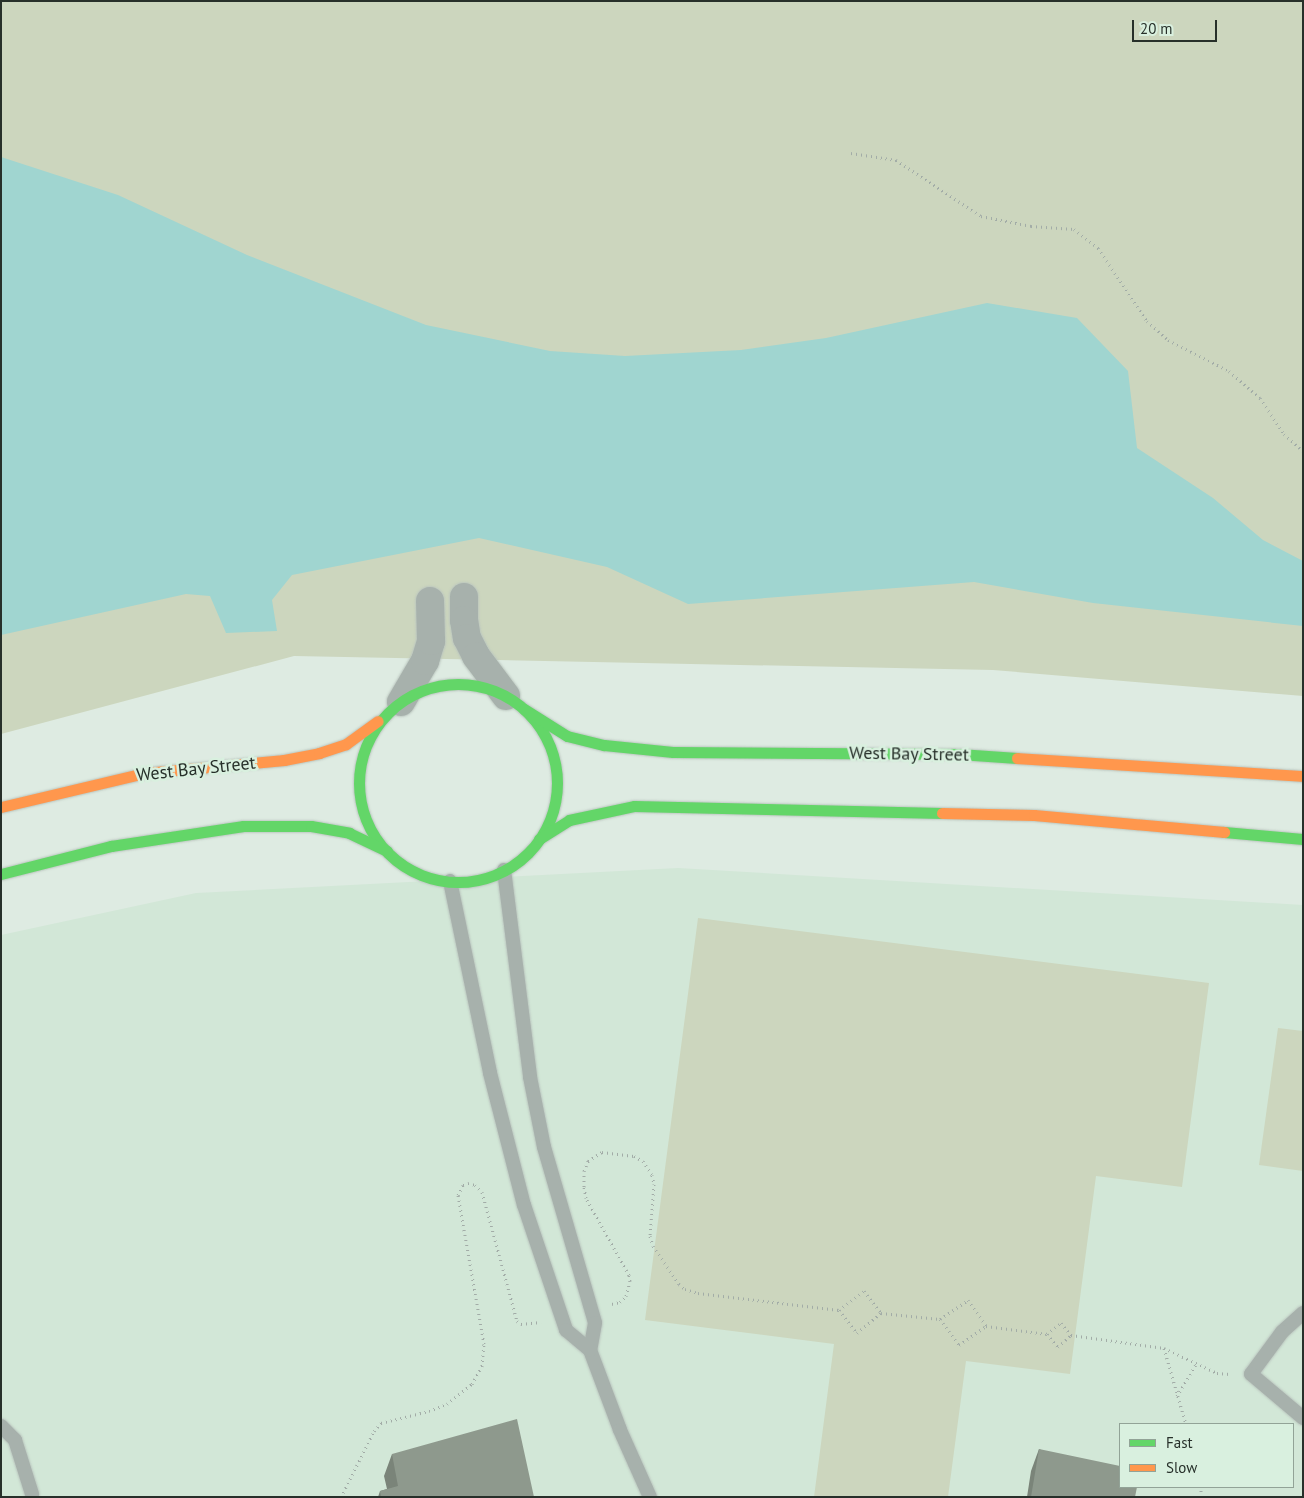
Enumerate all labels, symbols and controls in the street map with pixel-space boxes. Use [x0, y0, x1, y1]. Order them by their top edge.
scale bar [1134, 10, 1219, 42]
text: 20 m [1140, 19, 1173, 38]
street label: West Bay Street [849, 742, 969, 766]
street label: West Bay Street [135, 752, 257, 786]
legend [1119, 1423, 1294, 1488]
text: Fast [1166, 1433, 1193, 1452]
text: Slow [1166, 1458, 1197, 1477]

